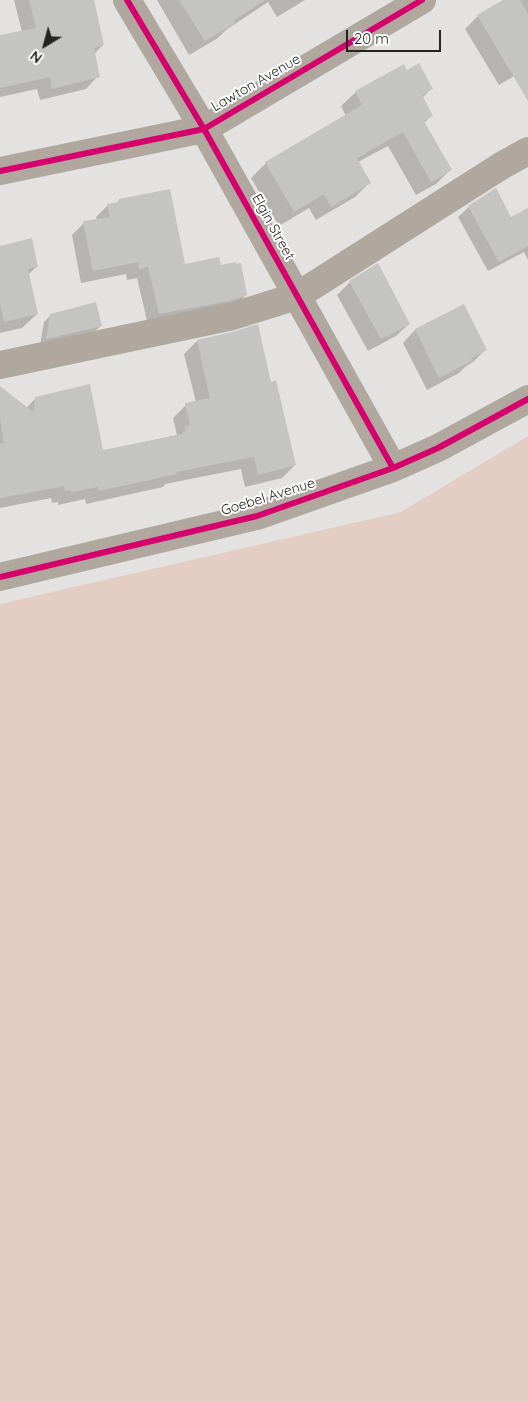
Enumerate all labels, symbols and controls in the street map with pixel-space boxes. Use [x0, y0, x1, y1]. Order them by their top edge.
north arrow [20, 20, 70, 70]
scale bar [348, 20, 443, 52]
text: 20 m [354, 29, 389, 48]
text: N [26, 47, 46, 67]
street label: Lawton Avenue [208, 51, 304, 115]
street label: Elgin Street [248, 191, 298, 263]
street label: Goebel Avenue [219, 475, 317, 519]

